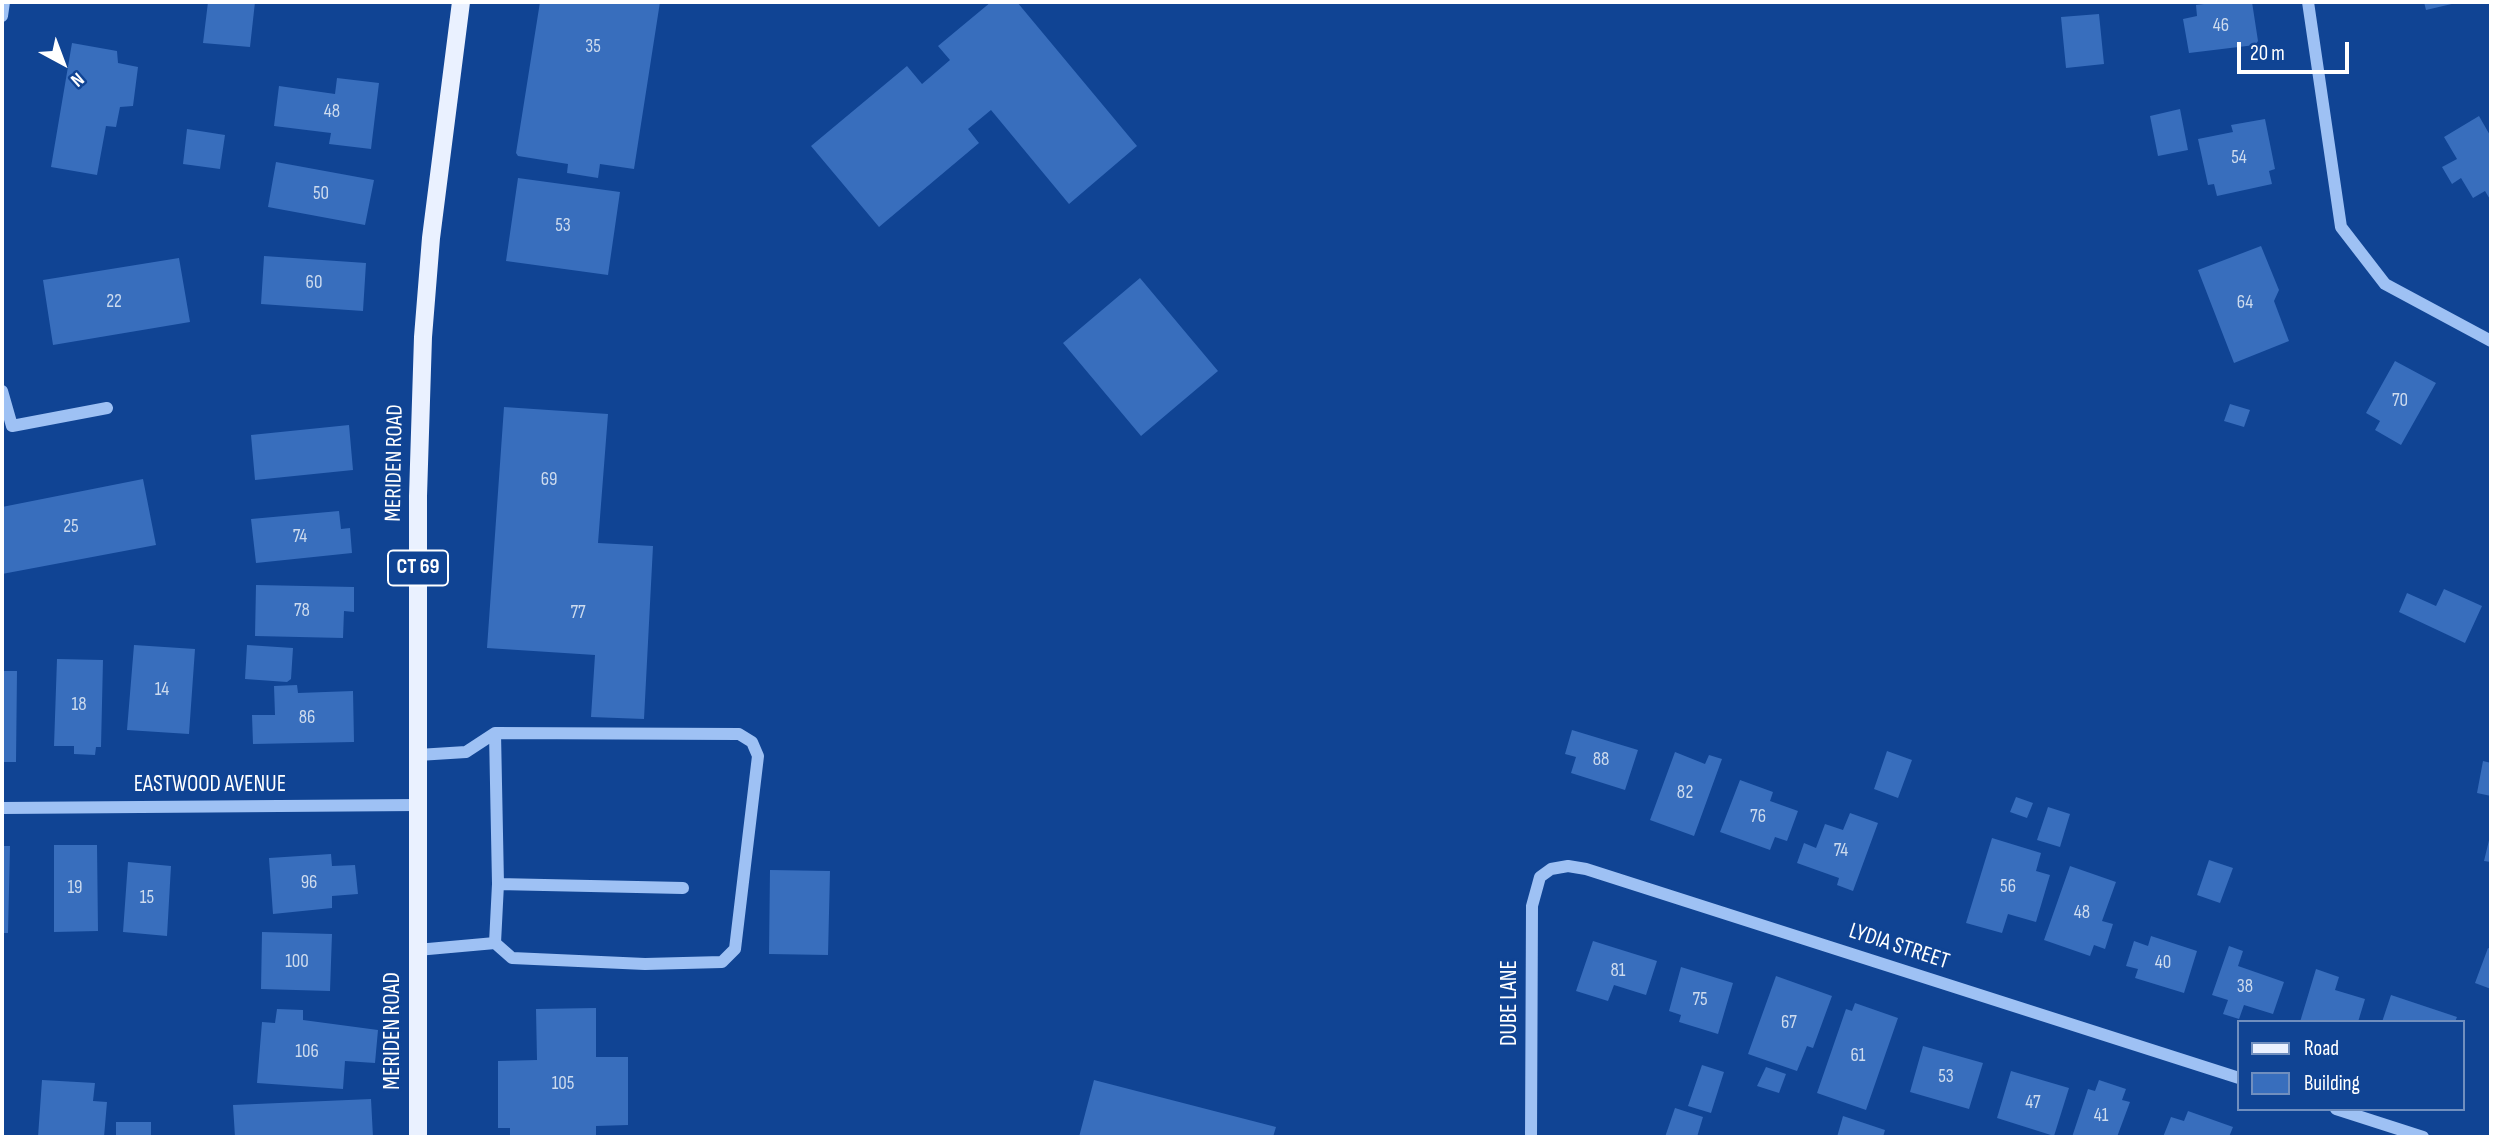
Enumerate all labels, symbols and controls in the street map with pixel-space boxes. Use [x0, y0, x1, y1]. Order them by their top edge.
house number: 46 [2213, 15, 2229, 37]
north arrow [28, 28, 98, 98]
scale bar [2241, 28, 2353, 72]
house number: 35 [585, 36, 601, 58]
text: 20 m [2250, 41, 2285, 66]
text: N [66, 67, 88, 91]
house number: 48 [324, 101, 340, 123]
house number: 54 [2231, 147, 2247, 169]
house number: 50 [313, 183, 329, 205]
house number: 53 [555, 215, 571, 237]
house number: 60 [306, 272, 322, 294]
house number: 22 [106, 291, 122, 313]
house number: 64 [2237, 292, 2253, 314]
house number: 70 [2392, 390, 2408, 412]
street label: MERIDEN ROAD [380, 404, 410, 522]
house number: 69 [541, 469, 557, 491]
house number: 25 [63, 516, 79, 538]
house number: 74 [293, 526, 307, 548]
road number: CT 69 [388, 550, 448, 586]
house number: 78 [294, 600, 310, 622]
house number: 77 [570, 602, 586, 624]
house number: 14 [155, 679, 169, 701]
house number: 18 [72, 694, 86, 716]
house number: 86 [299, 707, 315, 729]
house number: 88 [1593, 749, 1609, 771]
street label: EASTWOOD AVENUE [134, 771, 286, 799]
house number: 82 [1677, 782, 1693, 804]
house number: 76 [1750, 806, 1766, 828]
house number: 74 [1834, 840, 1848, 862]
house number: 96 [301, 872, 317, 894]
house number: 56 [2000, 876, 2016, 898]
house number: 19 [67, 877, 83, 899]
house number: 15 [140, 887, 154, 909]
house number: 48 [2074, 902, 2090, 924]
street label: LYDIA STREET [1845, 918, 1953, 976]
house number: 100 [285, 951, 309, 973]
house number: 40 [2155, 952, 2171, 974]
street label: DUBE LANE [1496, 960, 1524, 1046]
house number: 81 [1611, 960, 1625, 982]
street label: MERIDEN ROAD [379, 972, 407, 1090]
house number: 38 [2237, 976, 2253, 998]
house number: 75 [1692, 989, 1708, 1011]
house number: 67 [1781, 1012, 1797, 1034]
legend [2238, 1020, 2465, 1111]
text: Road [2304, 1036, 2339, 1061]
house number: 106 [295, 1041, 319, 1063]
house number: 61 [1851, 1045, 1865, 1067]
house number: 53 [1938, 1066, 1954, 1088]
text: Building [2304, 1071, 2360, 1096]
house number: 105 [552, 1073, 574, 1095]
house number: 47 [2025, 1092, 2041, 1114]
house number: 41 [2094, 1105, 2108, 1127]

